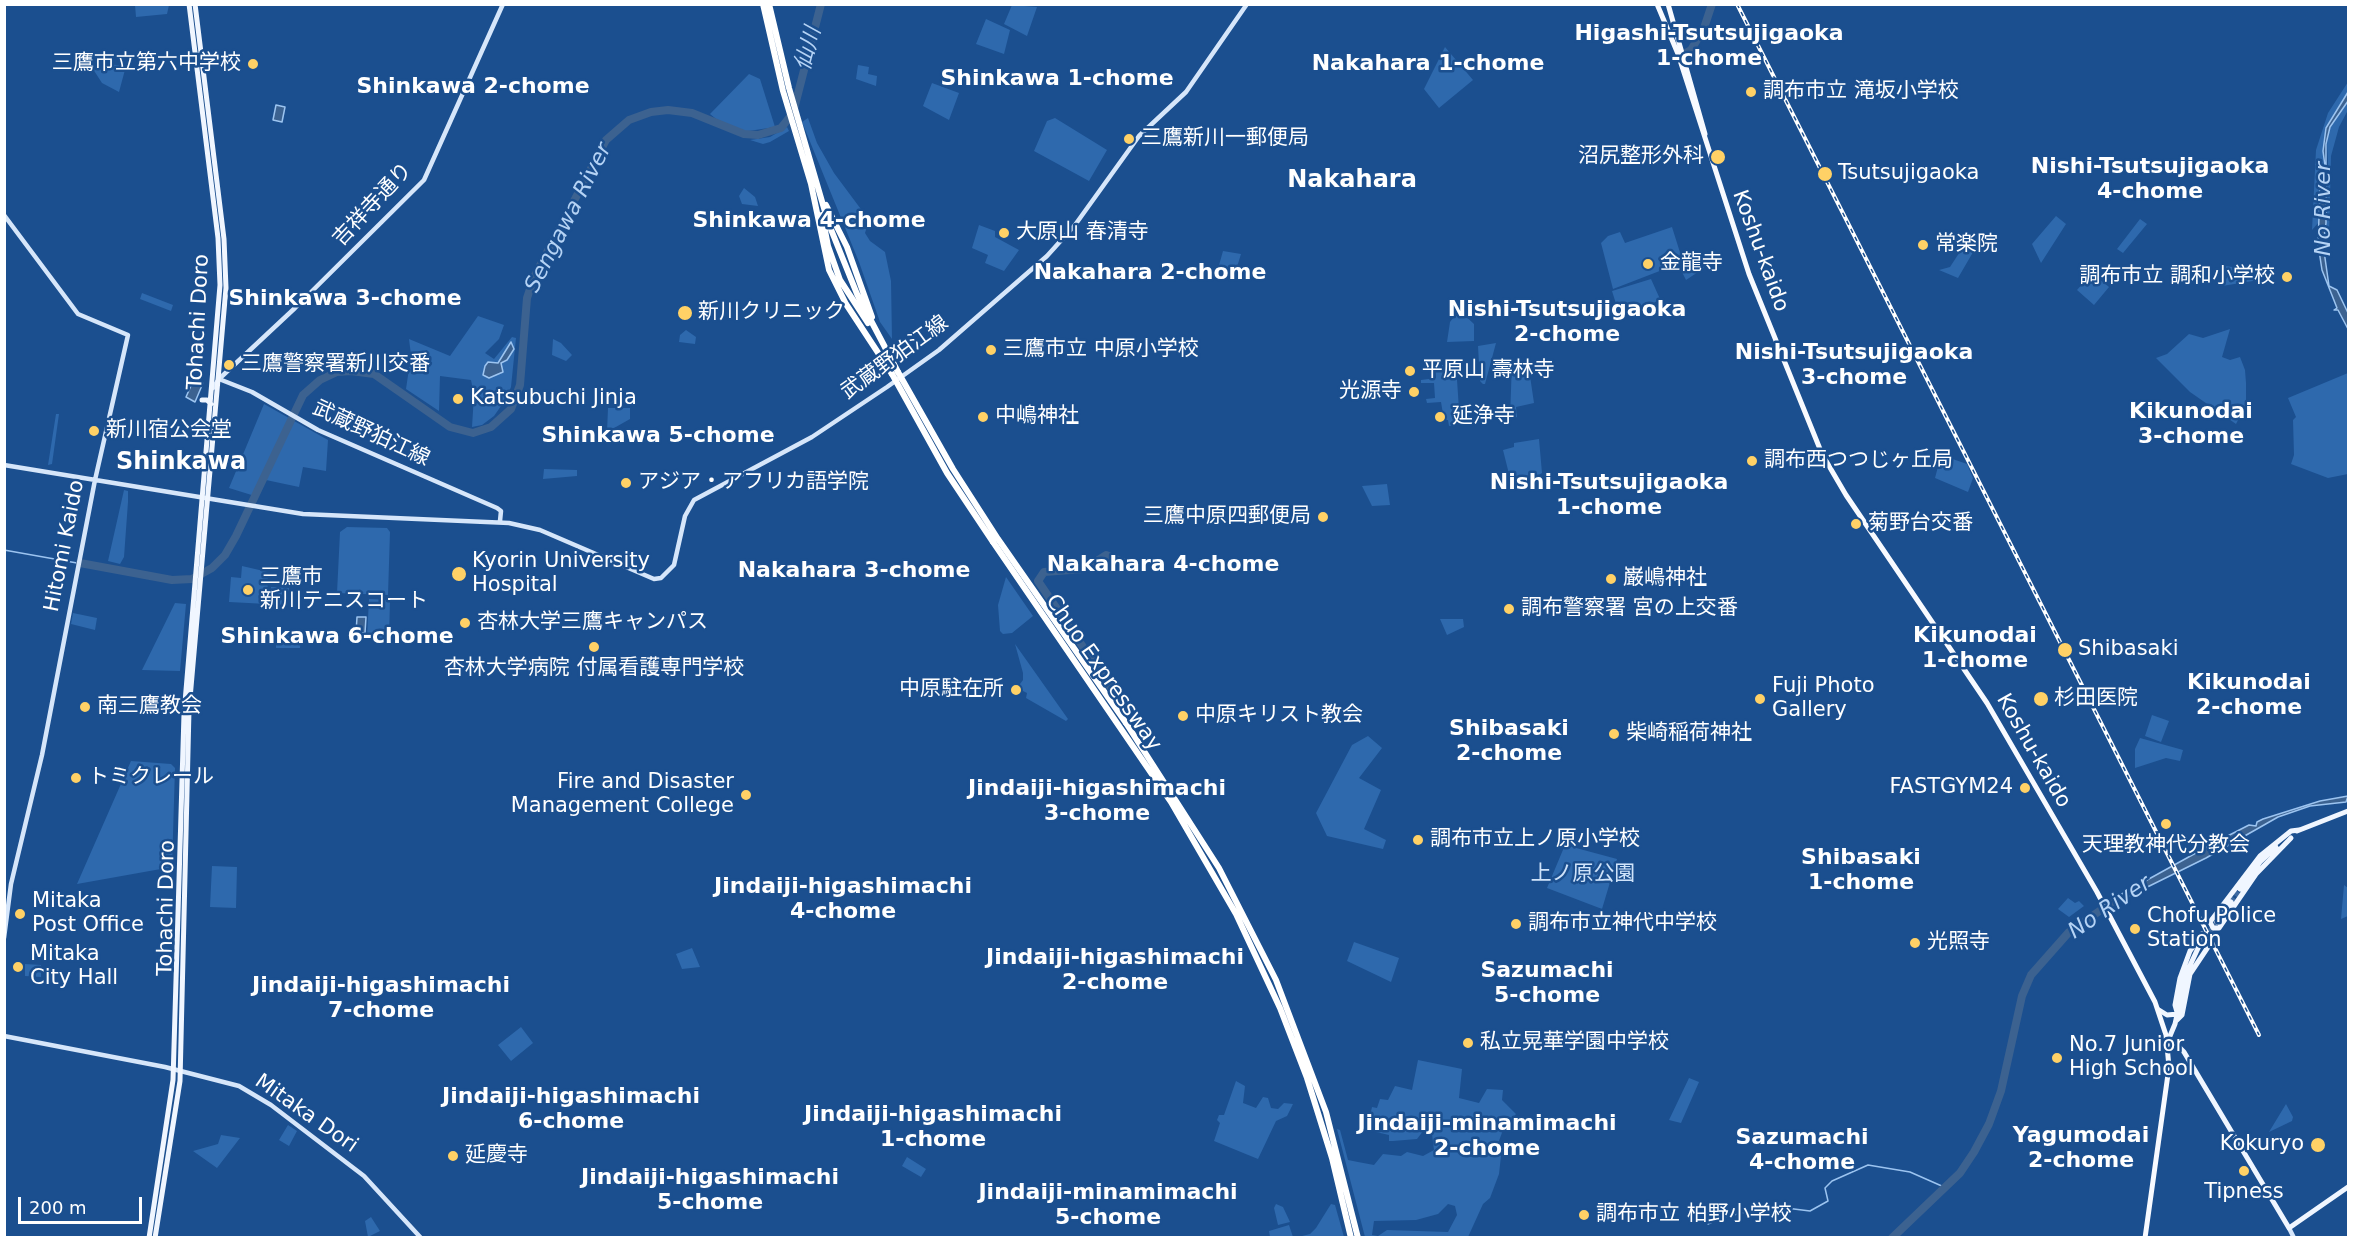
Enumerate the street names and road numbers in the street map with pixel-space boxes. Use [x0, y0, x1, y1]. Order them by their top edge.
street label: 吉祥寺通り [328, 158, 418, 252]
street label: Koshu-kaido [1726, 187, 1794, 315]
street label: Tohachi Doro [183, 254, 215, 390]
street label: 武蔵野狛江線 [837, 311, 953, 405]
street label: 武蔵野狛江線 [309, 396, 433, 472]
street label: Hitomi Kaido [40, 478, 90, 614]
street label: Chuo Expressway [1040, 590, 1166, 756]
street label: Koshu-kaido [1990, 690, 2076, 812]
street label: Tohachi Doro [153, 840, 181, 976]
street label: Mitaka Dori [250, 1069, 362, 1159]

